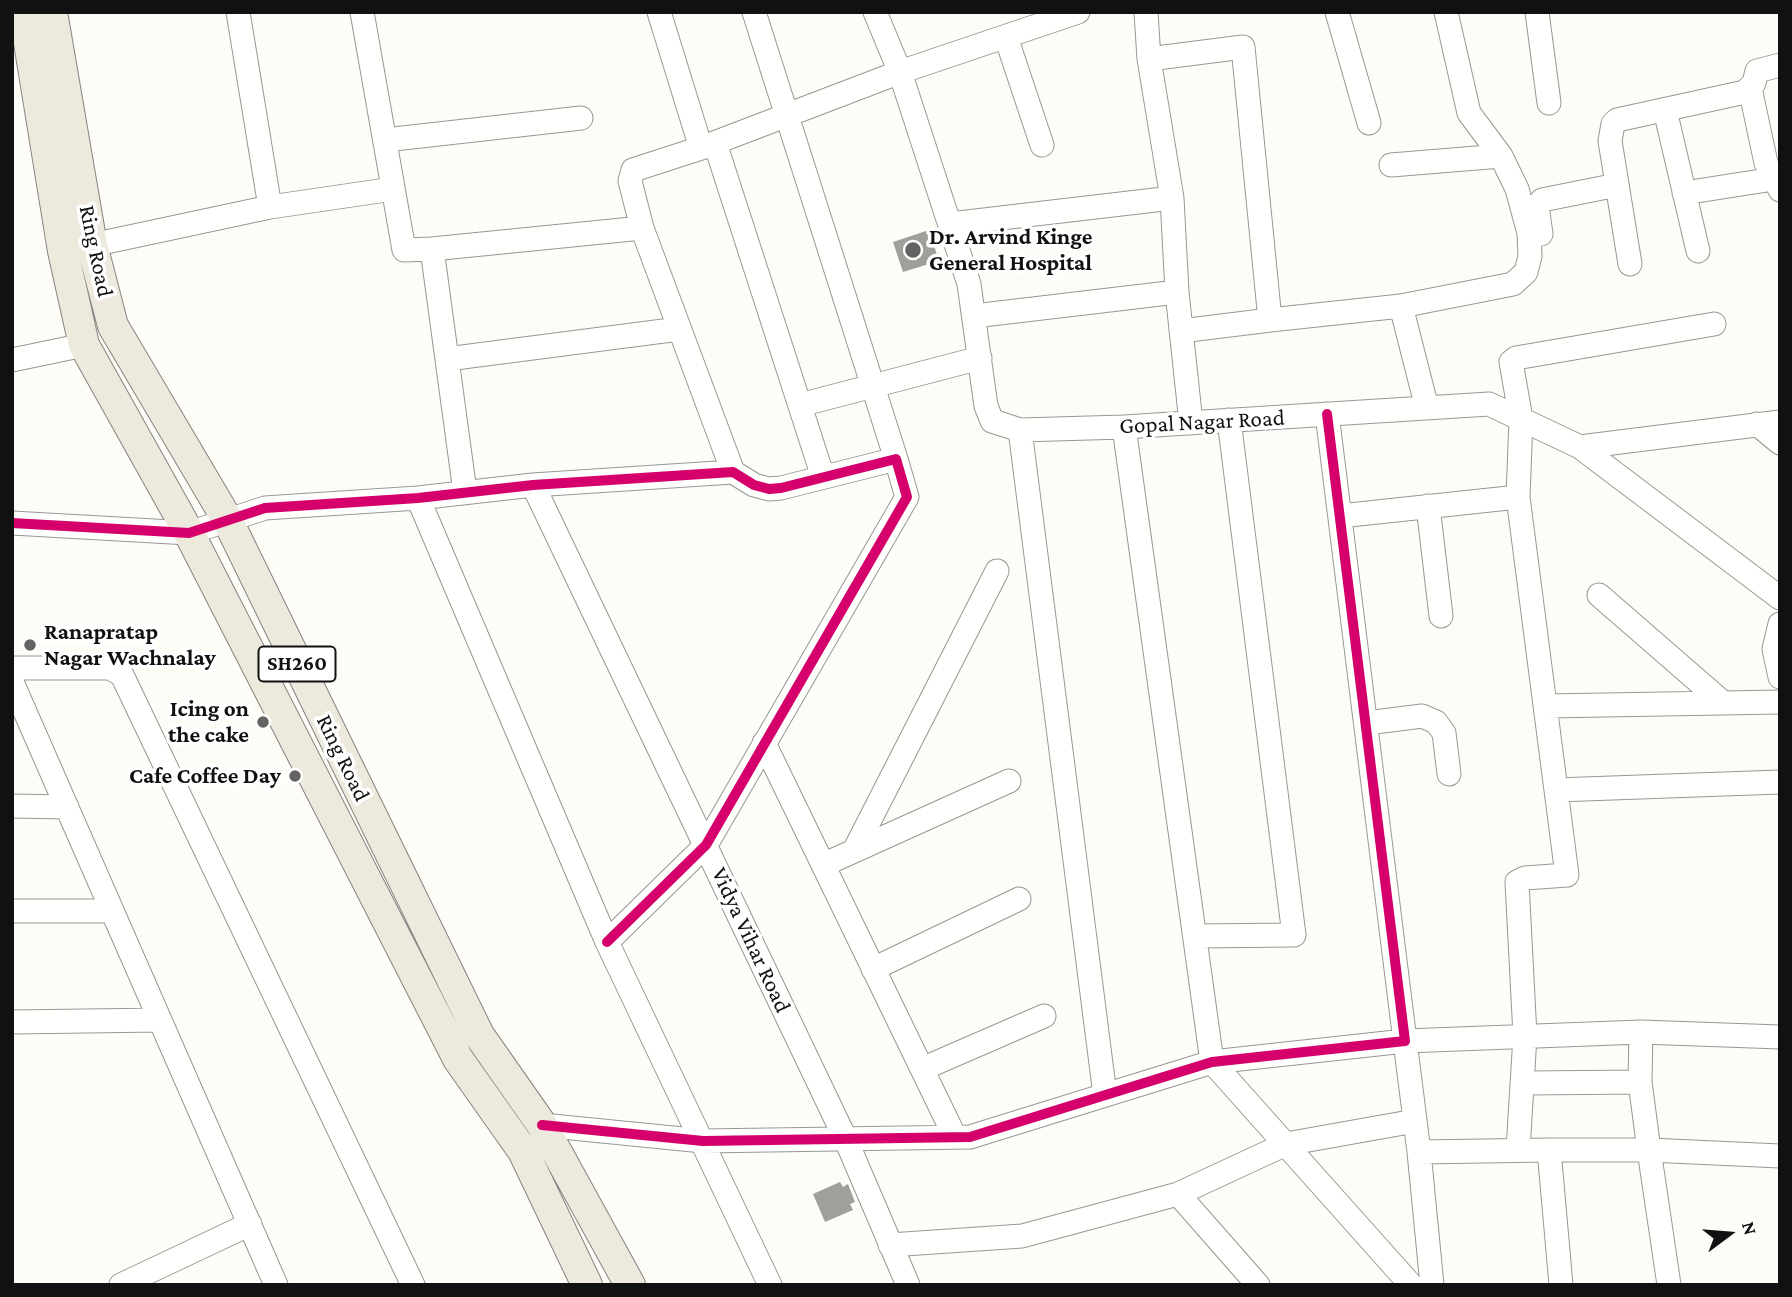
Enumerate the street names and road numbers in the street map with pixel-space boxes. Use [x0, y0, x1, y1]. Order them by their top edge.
street label: Ring Road [73, 203, 119, 299]
street label: Gopal Nagar Road [1119, 404, 1285, 440]
road number: SH260 [258, 646, 336, 682]
street label: Ring Road [310, 710, 376, 806]
street label: Vidya Vihar Road [705, 863, 797, 1017]

